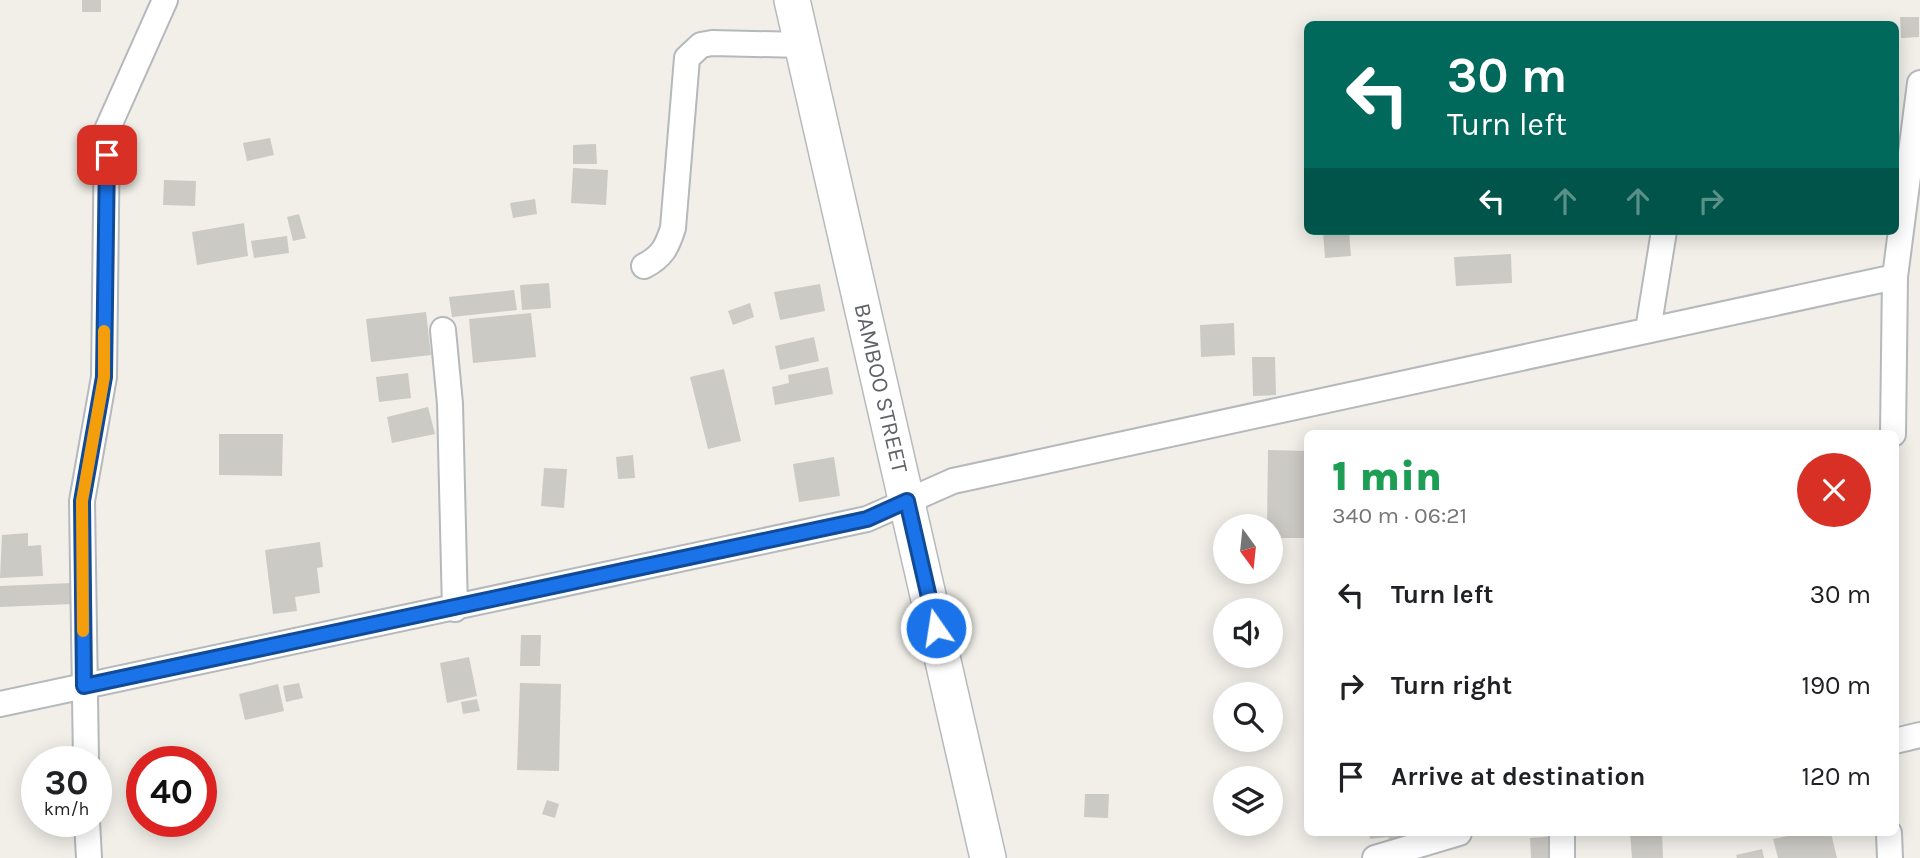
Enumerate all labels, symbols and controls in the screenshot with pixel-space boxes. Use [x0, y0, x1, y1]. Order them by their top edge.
text: 30 m [1447, 47, 1567, 104]
icon: left [1332, 49, 1423, 140]
text: Turn left [1447, 106, 1567, 143]
pin [77, 125, 137, 185]
icon: arrive [88, 136, 126, 174]
icon: left [1473, 182, 1511, 220]
icon: ahead [1546, 182, 1584, 220]
icon: ahead [1619, 182, 1657, 220]
icon: right [1692, 182, 1730, 220]
street label: BAMBOO STREET [848, 301, 914, 476]
text: 1 min [1332, 451, 1442, 501]
button: close [1797, 453, 1871, 527]
text: 340 m · 06:21 [1332, 502, 1467, 529]
north arrow [1213, 514, 1283, 584]
map controls [1213, 514, 1283, 836]
icon: left [1332, 576, 1370, 614]
text: Turn left [1391, 579, 1493, 610]
text: 30 m [1810, 579, 1871, 610]
position arrow [899, 591, 973, 665]
button: sound [1213, 598, 1283, 668]
icon: right [1332, 667, 1370, 705]
text: Turn right [1391, 670, 1512, 701]
text: 190 m [1801, 670, 1871, 701]
button: search [1213, 682, 1283, 752]
speed limit sign: 40 [126, 746, 217, 837]
icon: arrive [1332, 758, 1370, 796]
text: Arrive at destination [1391, 761, 1645, 792]
text: 120 m [1801, 761, 1871, 792]
text: 30 [45, 762, 88, 803]
button: layers [1213, 766, 1283, 836]
text: km/h [44, 798, 89, 820]

